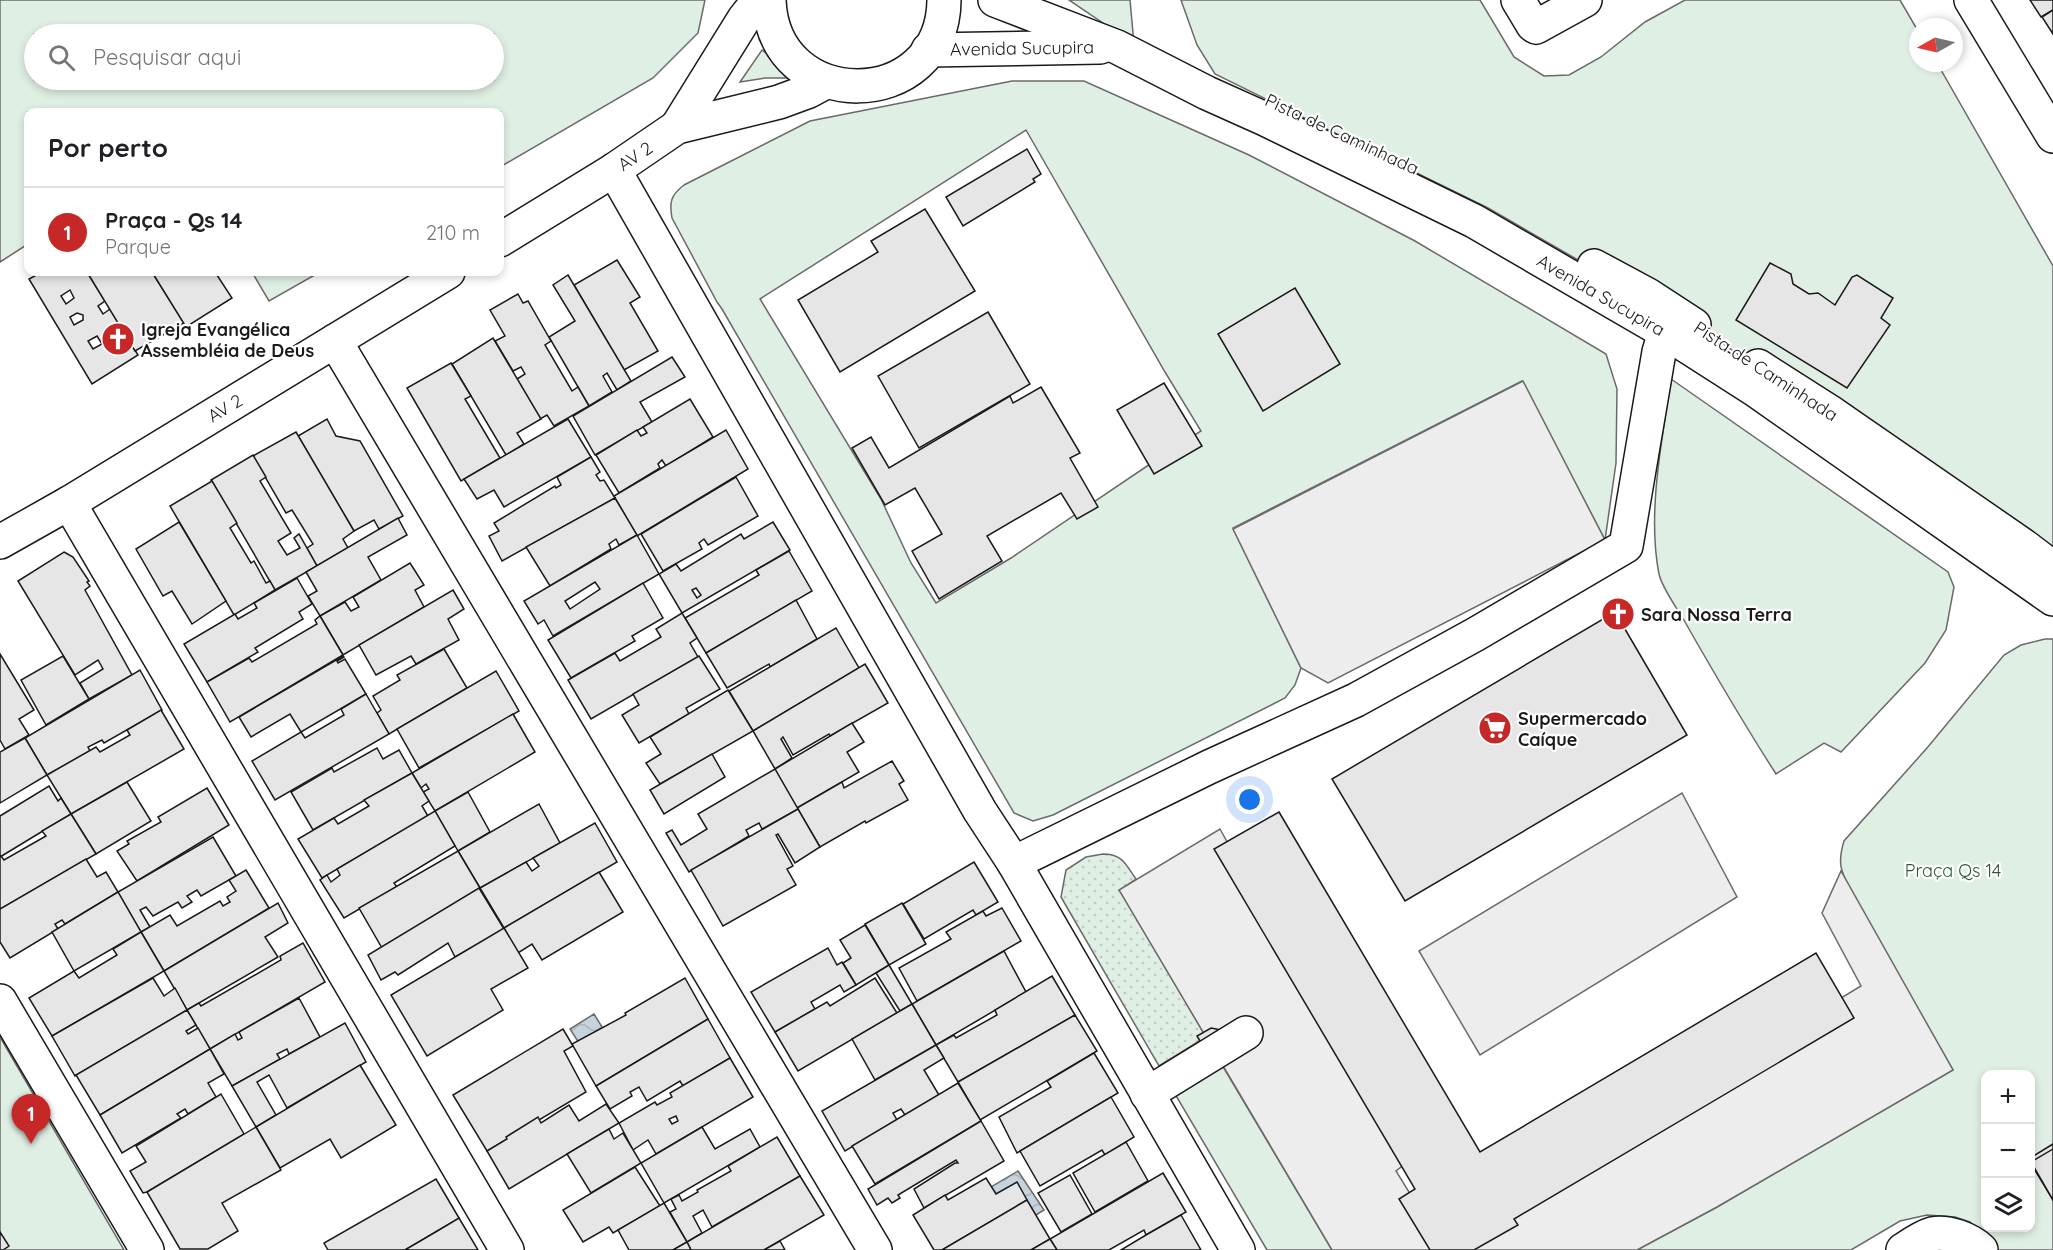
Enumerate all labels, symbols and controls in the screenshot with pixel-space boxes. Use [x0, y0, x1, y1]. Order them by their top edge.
north arrow [1909, 18, 1963, 72]
search box [24, 24, 504, 90]
street label: Avenida Sucupira [950, 35, 1094, 61]
icon: search [45, 41, 78, 74]
text: Pesquisar aqui [93, 43, 241, 71]
street label: Pista de Caminhada [1261, 88, 1423, 180]
text: Por perto [48, 131, 168, 164]
street label: AV 2 [613, 136, 657, 176]
text: Praça - Qs 14 [105, 206, 243, 234]
text: 1 [64, 220, 71, 245]
text: 210 m [426, 220, 480, 245]
text: Parque [105, 234, 171, 259]
street label: Avenida Sucupira [1533, 249, 1669, 341]
street label: Pista de Caminhada [1690, 316, 1842, 426]
place label: Igreja Evangélica Assembléia de Deus [141, 318, 314, 362]
church icon: Igreja Evangélica Assembléia de Deus [100, 321, 136, 357]
street label: AV 2 [203, 389, 247, 427]
church icon: Sara Nossa Terra [1600, 596, 1636, 632]
place label: Sara Nossa Terra [1641, 603, 1792, 626]
place label: Supermercado Caíque [1518, 707, 1647, 751]
supermarket icon: Supermercado Caíque [1477, 710, 1513, 746]
your location [1235, 785, 1264, 814]
park label: Praça Qs 14 [1905, 859, 2001, 882]
map controls [1981, 1070, 2035, 1232]
button: + [1981, 1070, 2035, 1124]
pin: 1 [12, 1094, 51, 1144]
button: − [1981, 1124, 2035, 1178]
button: layers [1981, 1178, 2035, 1232]

